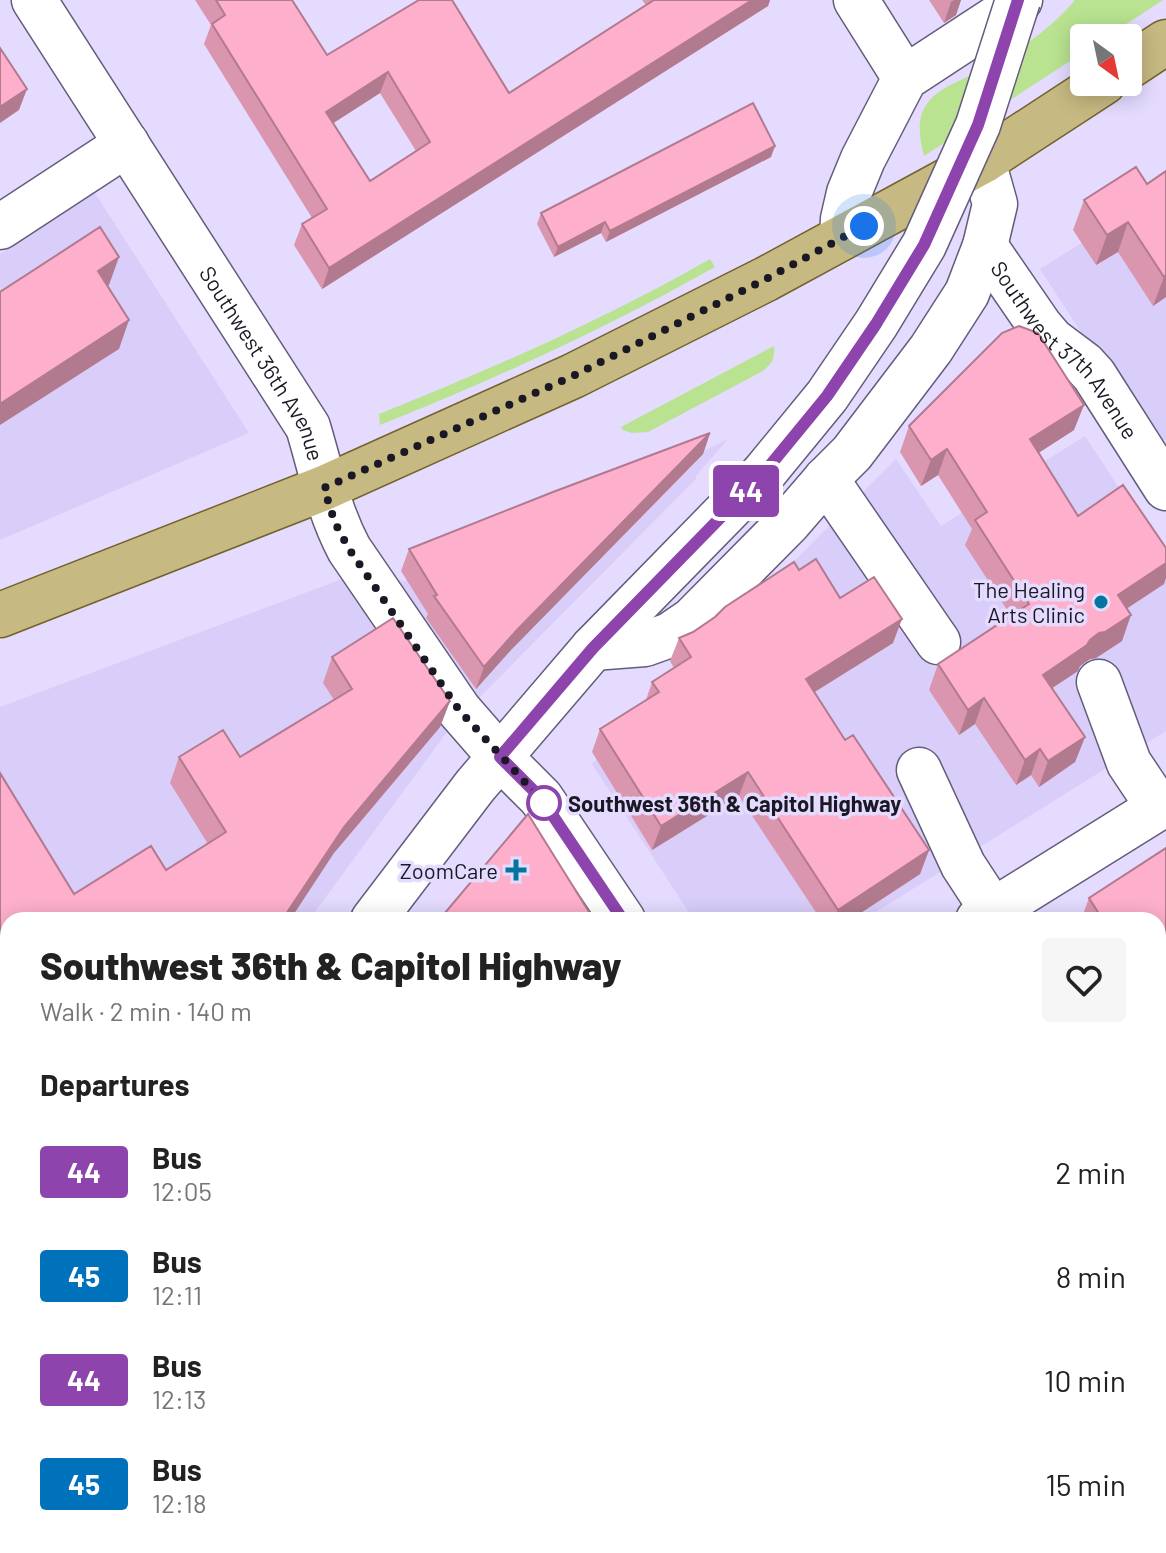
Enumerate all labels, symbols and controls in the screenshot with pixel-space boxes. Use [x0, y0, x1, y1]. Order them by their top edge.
north arrow [1070, 24, 1142, 96]
map controls [1070, 24, 1142, 96]
your location [844, 206, 884, 246]
street label: Southwest 37th Avenue [986, 256, 1144, 443]
street label: Southwest 36th Avenue [195, 261, 330, 464]
line badge: 44 [710, 465, 782, 517]
text: 44 [729, 474, 763, 508]
place label: The Healing Arts Clinic [973, 576, 1085, 627]
marker: The Healing Arts Clinic [1092, 593, 1110, 611]
marker: Southwest 36th & Capitol Highway [527, 786, 561, 820]
place label: Southwest 36th & Capitol Highway [568, 790, 901, 816]
place label: ZoomCare [400, 857, 498, 883]
marker: ZoomCare [505, 859, 527, 881]
button: heart [1042, 938, 1126, 1022]
text: Southwest 36th & Capitol Highway [40, 942, 621, 988]
text: Walk · 2 min · 140 m [40, 995, 252, 1026]
text: Departures [40, 1066, 190, 1102]
text: Bus [152, 1139, 202, 1175]
text: 2 min [1055, 1154, 1126, 1190]
text: 44 [67, 1155, 101, 1189]
text: 12:05 [152, 1175, 212, 1206]
text: Bus [152, 1243, 202, 1279]
text: 8 min [1056, 1258, 1126, 1294]
text: 45 [68, 1259, 100, 1293]
text: 12:11 [152, 1279, 202, 1310]
text: Bus [152, 1347, 202, 1383]
text: 10 min [1044, 1362, 1126, 1398]
text: 44 [67, 1363, 101, 1397]
text: 12:13 [152, 1383, 206, 1414]
text: Bus [152, 1451, 202, 1487]
text: 15 min [1045, 1466, 1126, 1502]
text: 45 [68, 1467, 100, 1501]
text: 12:18 [152, 1487, 207, 1518]

